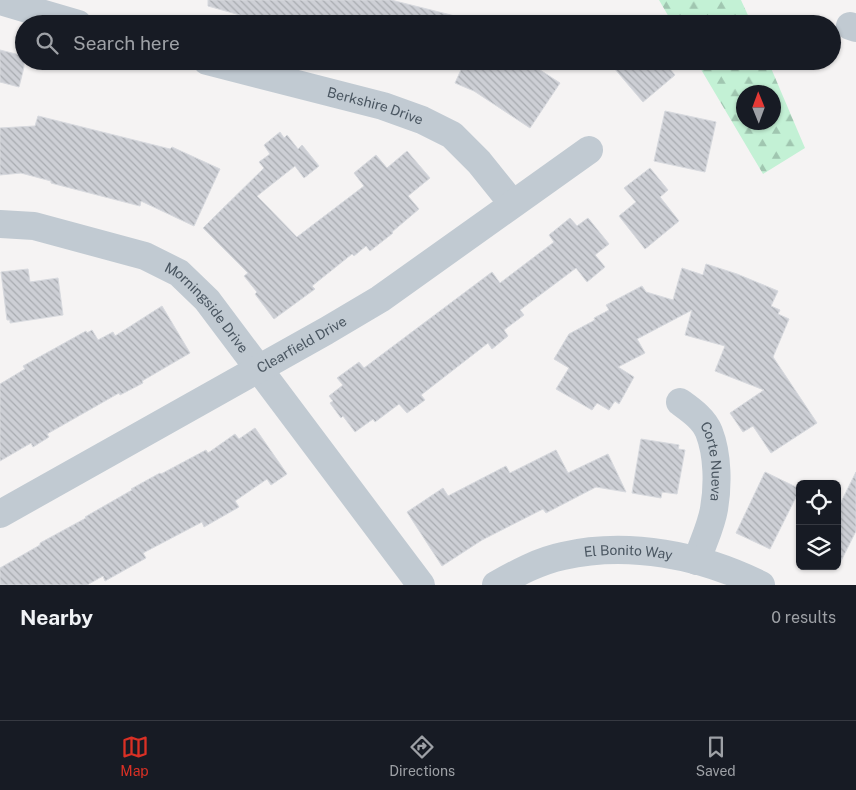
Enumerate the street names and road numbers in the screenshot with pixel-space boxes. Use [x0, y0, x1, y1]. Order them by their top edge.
street label: Berkshire Drive [325, 84, 425, 128]
street label: Morningside Drive [162, 259, 252, 356]
street label: Clearfield Drive [254, 313, 349, 376]
street label: Corte Nueva [697, 419, 725, 502]
street label: El Bonito Way [583, 542, 674, 563]

